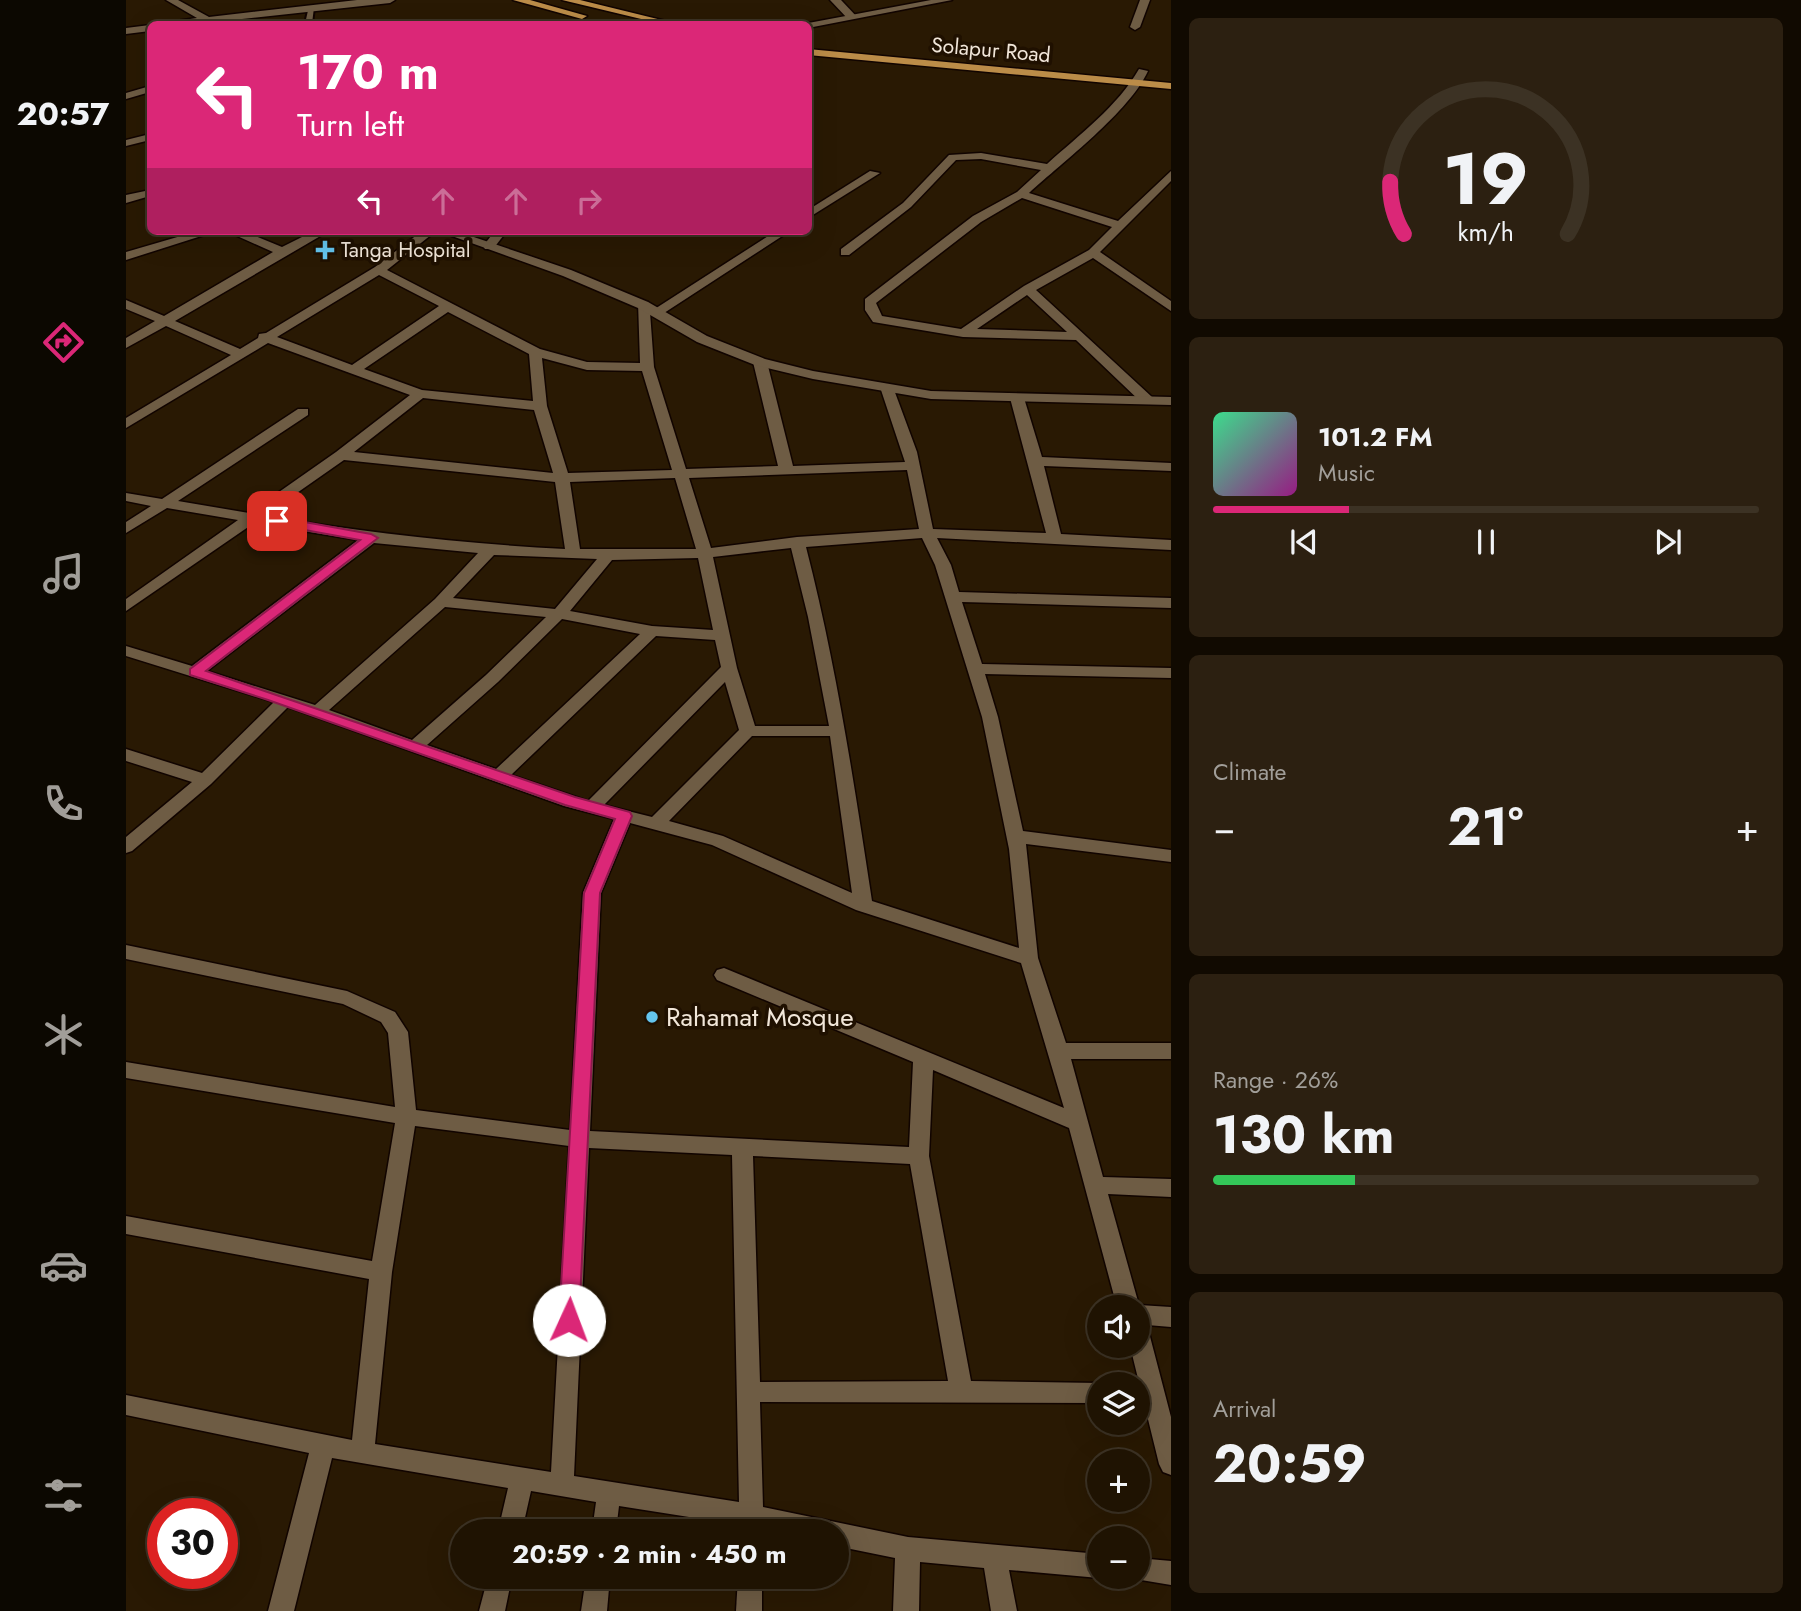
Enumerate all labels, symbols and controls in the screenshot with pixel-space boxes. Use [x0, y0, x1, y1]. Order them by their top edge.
street label: Solapur Road [930, 30, 1052, 70]
text: 170 m [297, 37, 439, 107]
icon: left [182, 49, 273, 140]
text: 20:57 [17, 91, 109, 137]
text: Turn left [297, 102, 404, 148]
text: 19 [1443, 127, 1529, 232]
icon: left [351, 182, 389, 220]
icon: ahead [424, 182, 462, 220]
icon: ahead [497, 182, 535, 220]
icon: right [570, 182, 608, 220]
text: km/h [1458, 214, 1514, 250]
place label: Tanga Hospital [341, 235, 471, 265]
marker: Tanga Hospital [315, 240, 335, 260]
icon: directions [39, 318, 88, 367]
text: 101.2 FM [1318, 418, 1432, 456]
text: Music [1318, 456, 1375, 490]
pin [247, 491, 307, 551]
icon: arrive [258, 502, 296, 540]
icon: previous [1285, 523, 1323, 561]
icon: pause [1467, 523, 1505, 561]
icon: next [1649, 523, 1687, 561]
icon: music [39, 549, 88, 598]
text: Climate [1213, 755, 1286, 789]
icon: phone [39, 779, 88, 828]
text: 21° [1448, 789, 1524, 865]
text: − [1213, 800, 1235, 855]
text: + [1736, 800, 1759, 855]
place label: Rahamat Mosque [666, 998, 854, 1036]
marker: Rahamat Mosque [644, 1009, 660, 1025]
icon: climate [39, 1010, 88, 1059]
text: Range · 26% [1213, 1063, 1338, 1097]
text: 130 km [1213, 1097, 1394, 1173]
icon: car [39, 1241, 88, 1290]
position arrow [532, 1283, 606, 1357]
map controls [1087, 1295, 1150, 1589]
button: sound [1087, 1295, 1150, 1358]
button: layers [1087, 1372, 1150, 1435]
text: Arrival [1213, 1392, 1276, 1426]
text: 20:59 [1213, 1426, 1367, 1502]
button: + [1087, 1449, 1150, 1512]
icon: filters [39, 1471, 88, 1520]
speed limit sign: 30 [147, 1498, 238, 1589]
button: − [1087, 1526, 1150, 1589]
text: 20:59 · 2 min · 450 m [512, 1535, 787, 1573]

